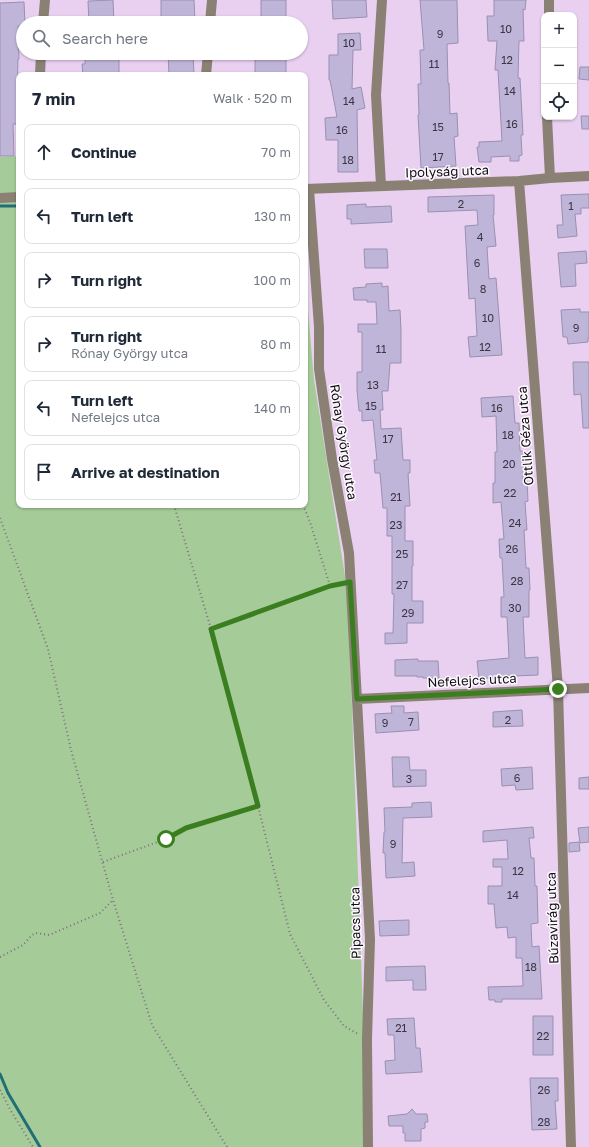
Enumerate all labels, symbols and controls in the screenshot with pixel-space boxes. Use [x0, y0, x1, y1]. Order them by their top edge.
map controls [541, 12, 577, 120]
button: + [541, 12, 577, 48]
search box [16, 16, 308, 60]
house number: 10 [500, 22, 512, 35]
icon: search [30, 27, 52, 49]
house number: 9 [437, 27, 443, 40]
text: Search here [62, 29, 148, 47]
house number: 10 [343, 36, 355, 49]
button: − [541, 48, 577, 84]
house number: 12 [501, 53, 513, 66]
house number: 11 [429, 57, 439, 70]
house number: 14 [504, 84, 516, 97]
button: locate [541, 84, 577, 120]
text: 7 min [32, 88, 75, 109]
text: Walk · 520 m [213, 90, 292, 106]
house number: 14 [343, 94, 355, 107]
house number: 16 [506, 117, 518, 130]
house number: 15 [432, 120, 444, 133]
house number: 16 [336, 123, 348, 136]
icon: ahead [33, 141, 55, 163]
text: Continue [71, 143, 137, 161]
text: 70 m [261, 144, 291, 160]
house number: 17 [432, 150, 444, 163]
house number: 18 [342, 153, 354, 166]
street label: Ipolyság utca [405, 162, 489, 180]
house number: 2 [458, 197, 464, 210]
house number: 1 [568, 199, 574, 212]
icon: left [33, 205, 55, 227]
text: Turn left [71, 207, 133, 225]
text: 130 m [254, 208, 291, 224]
house number: 4 [477, 230, 484, 243]
house number: 6 [474, 256, 481, 269]
icon: right [33, 269, 55, 291]
text: Turn right [71, 271, 142, 289]
text: 100 m [254, 272, 291, 288]
house number: 8 [480, 282, 487, 295]
house number: 10 [482, 311, 494, 324]
house number: 9 [573, 321, 579, 334]
text: Turn right [71, 327, 142, 345]
icon: right [33, 333, 55, 355]
text: 80 m [260, 336, 291, 352]
house number: 12 [479, 340, 491, 353]
house number: 11 [376, 342, 386, 355]
text: Rónay György utca [71, 345, 188, 361]
house number: 13 [367, 378, 379, 391]
street label: Rónay György utca [327, 383, 361, 501]
street label: Ottlik Géza utca [514, 386, 536, 486]
text: Turn left [71, 391, 133, 409]
icon: left [33, 397, 55, 419]
house number: 15 [365, 399, 377, 412]
text: 140 m [254, 400, 291, 416]
house number: 16 [491, 401, 503, 414]
text: Nefelejcs utca [71, 409, 160, 425]
house number: 18 [502, 428, 514, 441]
house number: 17 [382, 432, 394, 445]
house number: 20 [502, 457, 516, 470]
icon: arrive [33, 461, 55, 483]
text: Arrive at destination [71, 463, 220, 481]
house number: 22 [504, 486, 516, 499]
house number: 21 [390, 490, 402, 503]
house number: 24 [508, 516, 522, 529]
house number: 23 [390, 518, 402, 531]
house number: 26 [505, 542, 519, 555]
house number: 25 [396, 547, 408, 560]
house number: 28 [510, 574, 524, 587]
house number: 27 [396, 578, 408, 591]
house number: 30 [508, 601, 522, 614]
house number: 29 [401, 606, 415, 619]
street label: Nefelejcs utca [427, 670, 517, 690]
route end [549, 680, 567, 698]
house number: 2 [505, 713, 511, 726]
house number: 7 [408, 715, 414, 728]
house number: 9 [382, 716, 388, 729]
house number: 6 [514, 771, 521, 784]
house number: 3 [406, 772, 412, 785]
route start [157, 830, 175, 848]
house number: 9 [390, 837, 396, 850]
house number: 12 [512, 864, 524, 877]
street label: Búzavirág utca [542, 872, 562, 964]
street label: Pipacs utca [346, 887, 364, 959]
house number: 14 [507, 888, 519, 901]
house number: 18 [525, 960, 537, 973]
house number: 21 [395, 1021, 407, 1034]
house number: 22 [537, 1029, 549, 1042]
house number: 26 [537, 1083, 551, 1096]
house number: 28 [537, 1115, 551, 1128]

